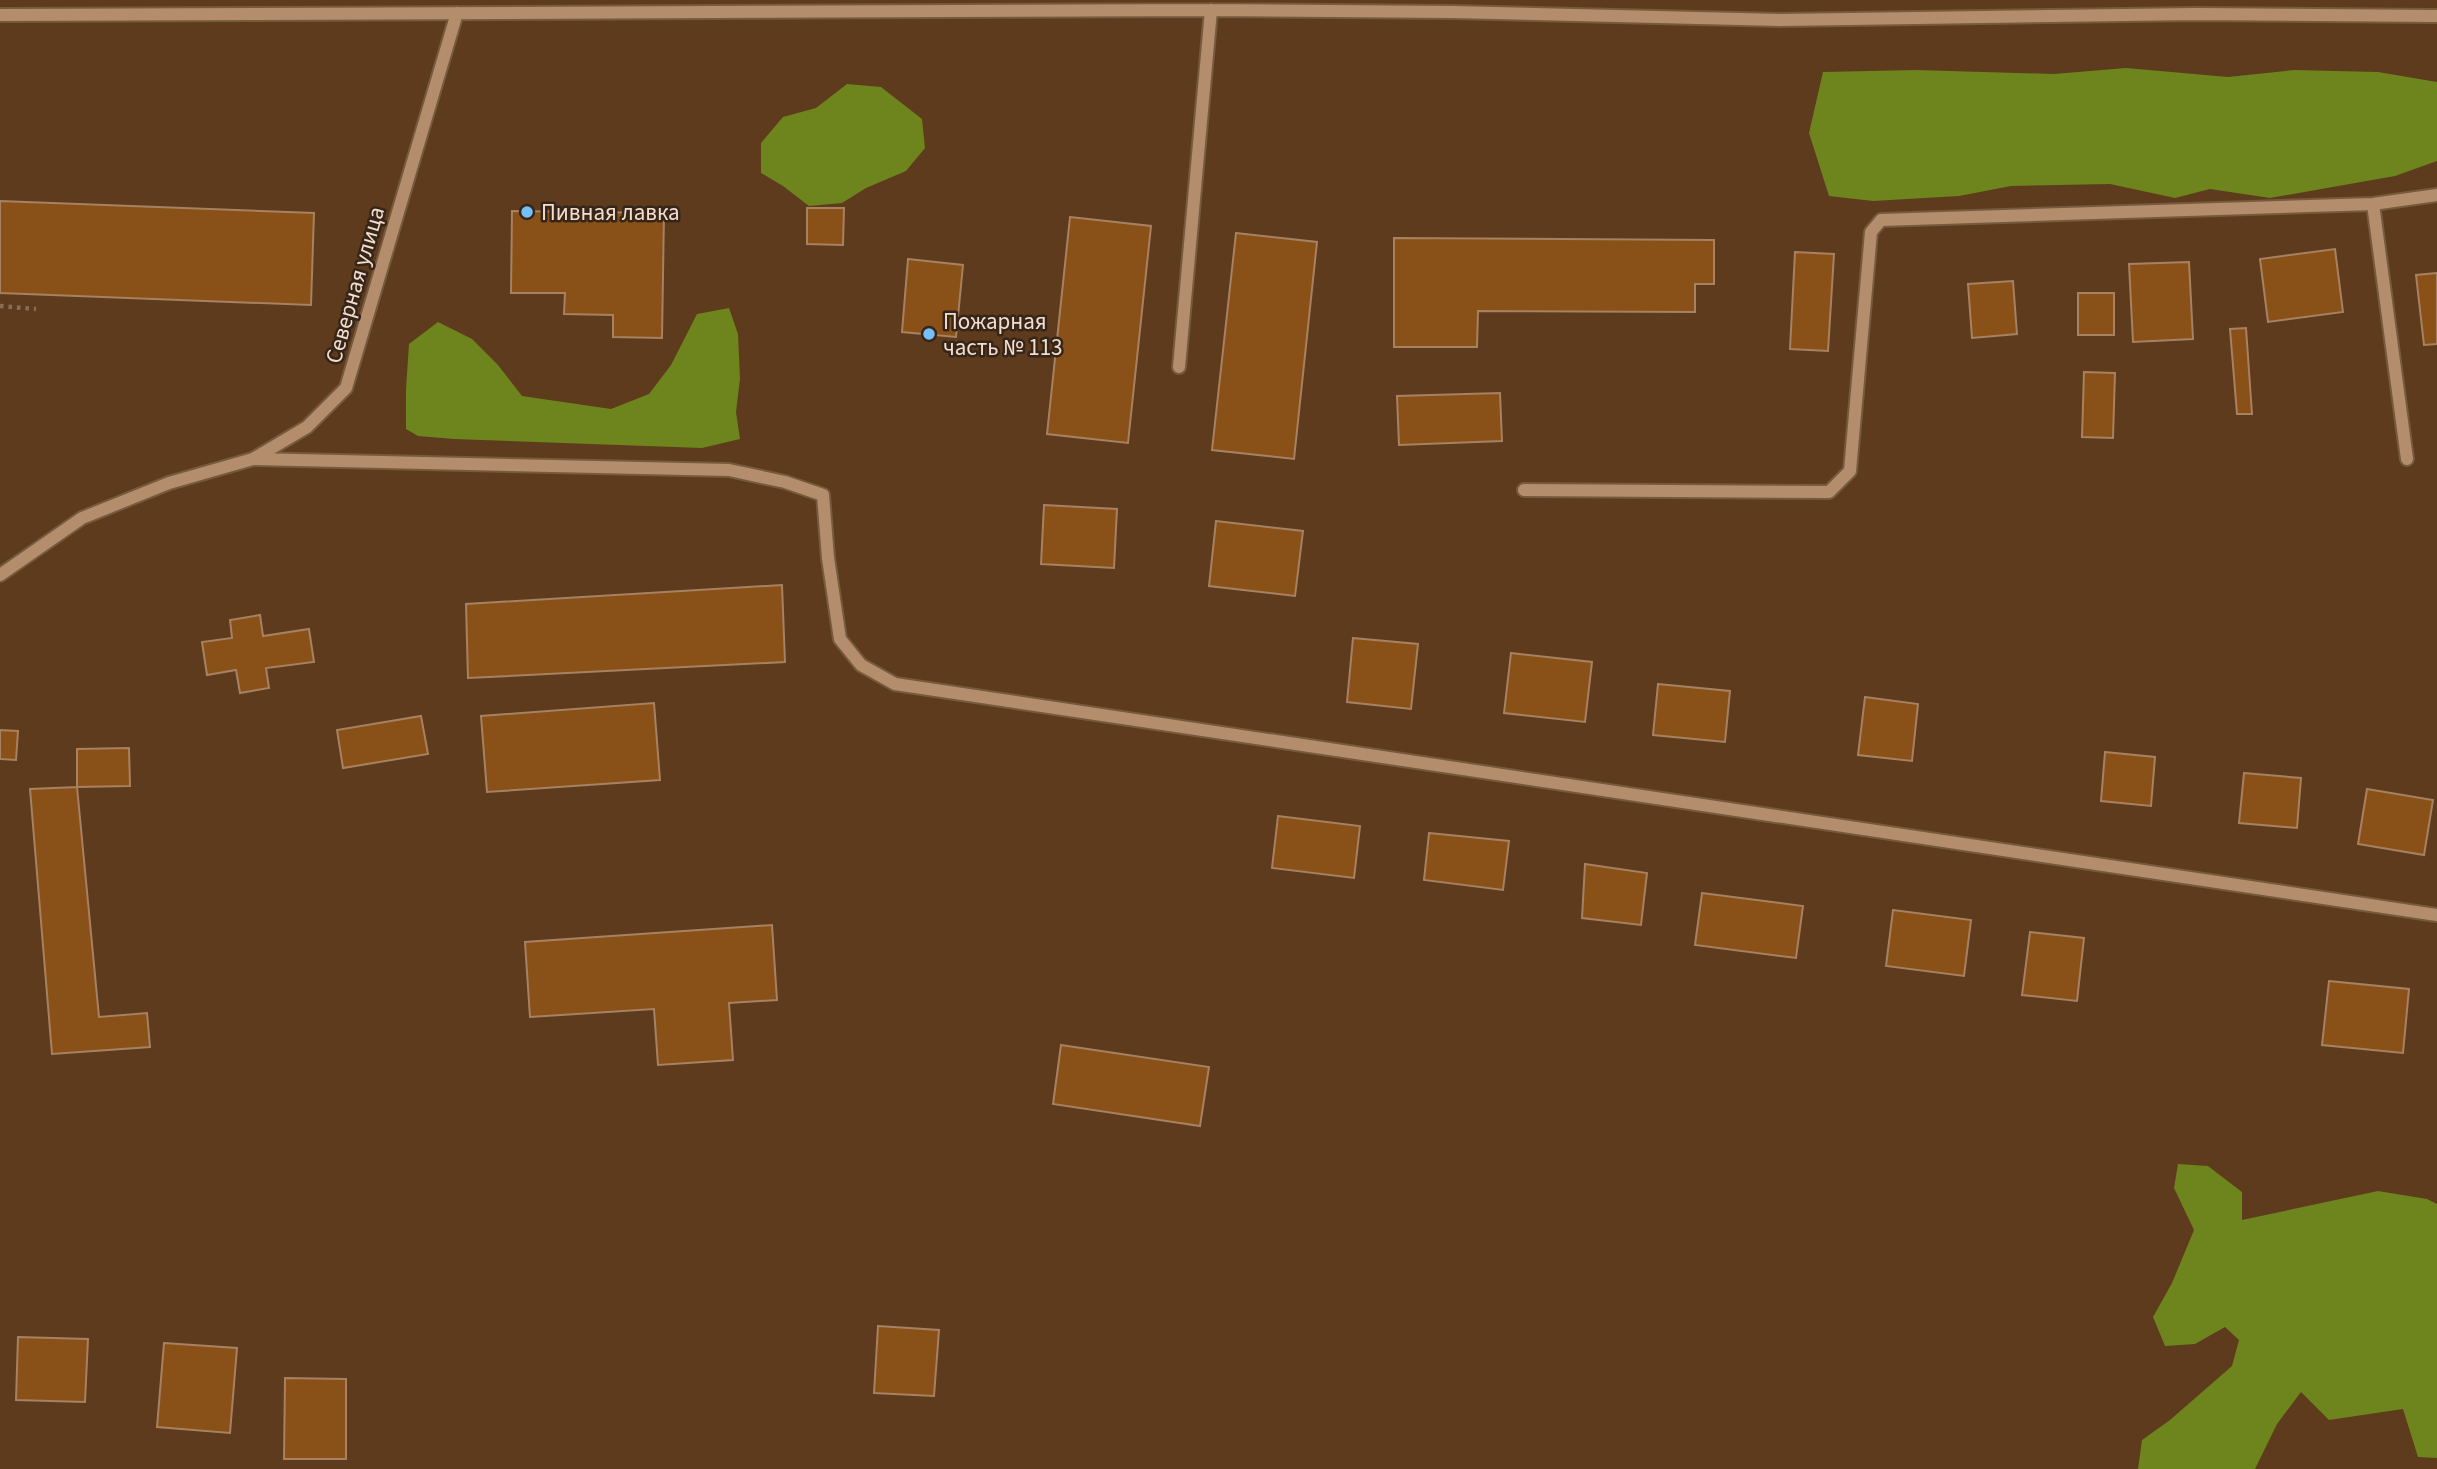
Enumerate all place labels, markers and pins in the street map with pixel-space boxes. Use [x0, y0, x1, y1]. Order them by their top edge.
place label: Пивная лавка [541, 196, 680, 229]
marker: Пивная лавка [519, 204, 535, 220]
place label: Пожарная часть № 113 [943, 305, 1063, 364]
marker: Пожарная часть № 113 [921, 326, 937, 342]

